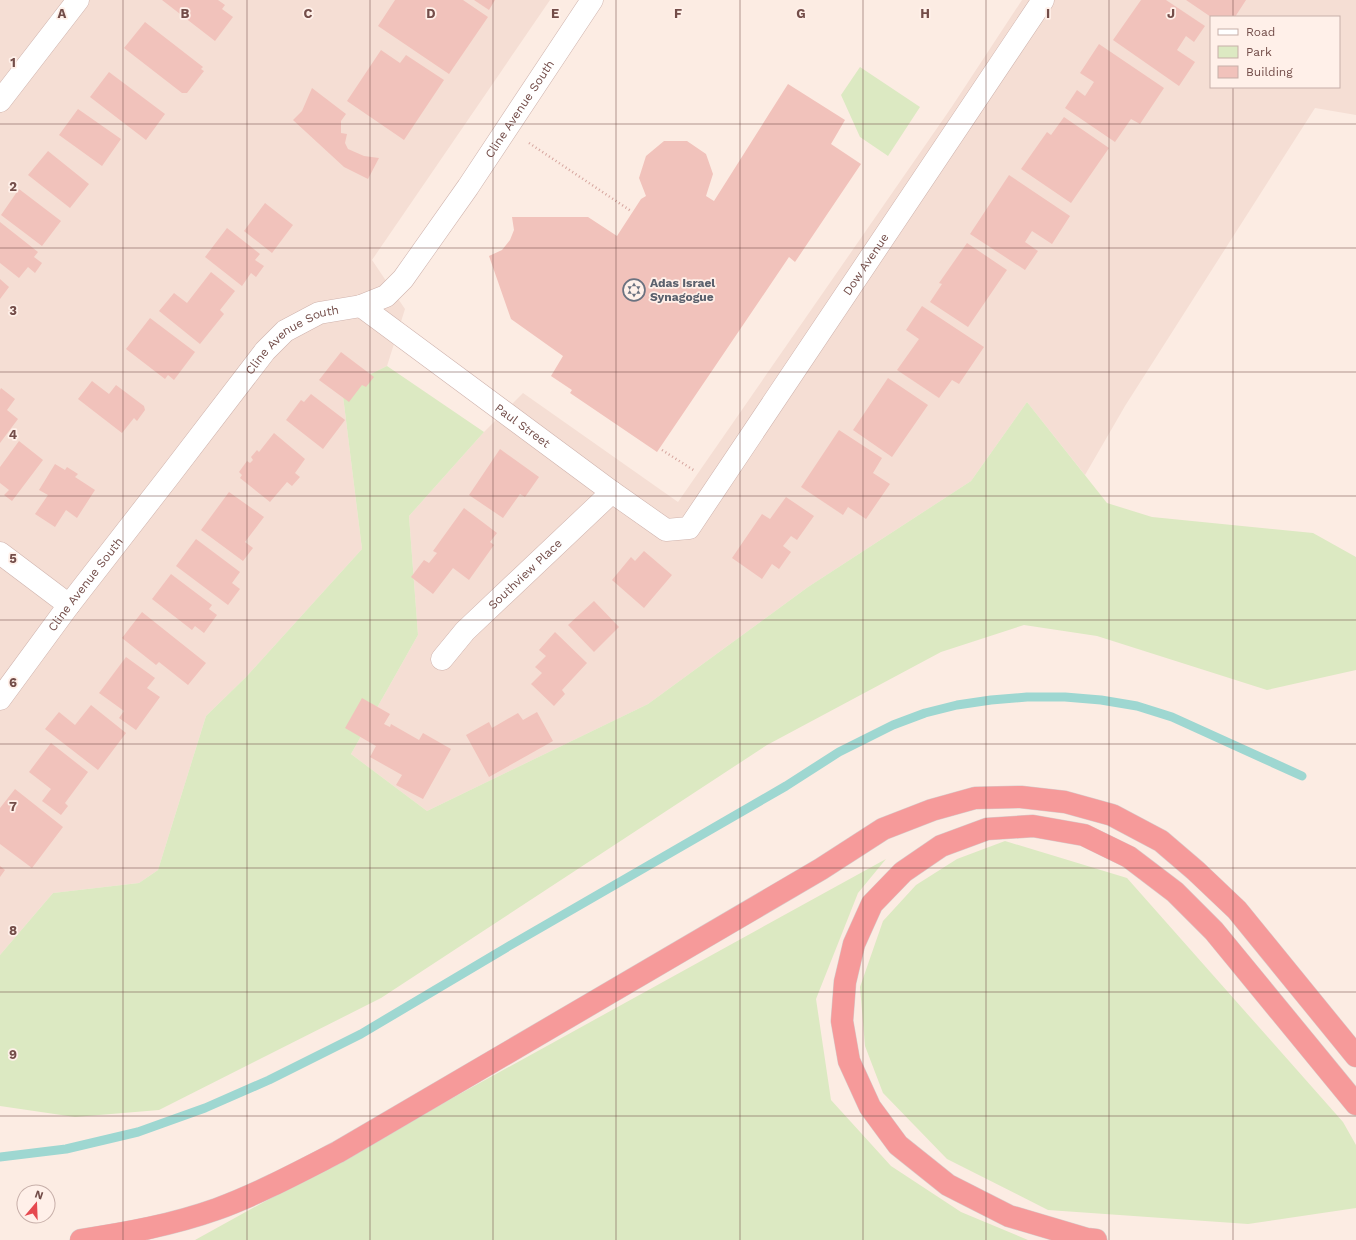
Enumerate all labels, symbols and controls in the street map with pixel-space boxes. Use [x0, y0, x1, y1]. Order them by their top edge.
text: A [58, 6, 67, 21]
text: B [181, 6, 190, 21]
text: C [304, 6, 313, 21]
text: D [426, 6, 436, 21]
text: E [551, 6, 559, 21]
text: F [674, 6, 682, 21]
text: G [796, 6, 806, 21]
text: H [920, 6, 930, 21]
text: I [1046, 6, 1050, 21]
text: J [1167, 6, 1175, 21]
legend [1210, 16, 1340, 88]
text: Road [1246, 25, 1275, 39]
text: Park [1246, 45, 1272, 59]
text: 1 [10, 55, 16, 70]
street label: Cline Avenue South [482, 57, 557, 161]
text: Building [1246, 65, 1293, 79]
text: 2 [9, 179, 17, 194]
street label: Dow Avenue [840, 231, 892, 298]
place label: Adas Israel Synagogue [650, 276, 715, 304]
synagogue icon: Adas Israel Synagogue [621, 277, 647, 303]
text: 3 [9, 303, 17, 318]
street label: Cline Avenue South [243, 303, 340, 377]
street label: Paul Street [492, 401, 553, 451]
text: 4 [9, 427, 18, 442]
street label: Cline Avenue South [45, 535, 126, 634]
street label: Southview Place [485, 536, 565, 612]
text: 5 [9, 551, 17, 566]
text: 6 [9, 675, 17, 690]
text: 7 [9, 799, 17, 814]
text: 8 [9, 923, 17, 938]
text: 9 [9, 1047, 17, 1062]
north arrow [16, 1184, 56, 1224]
text: N [33, 1188, 45, 1202]

